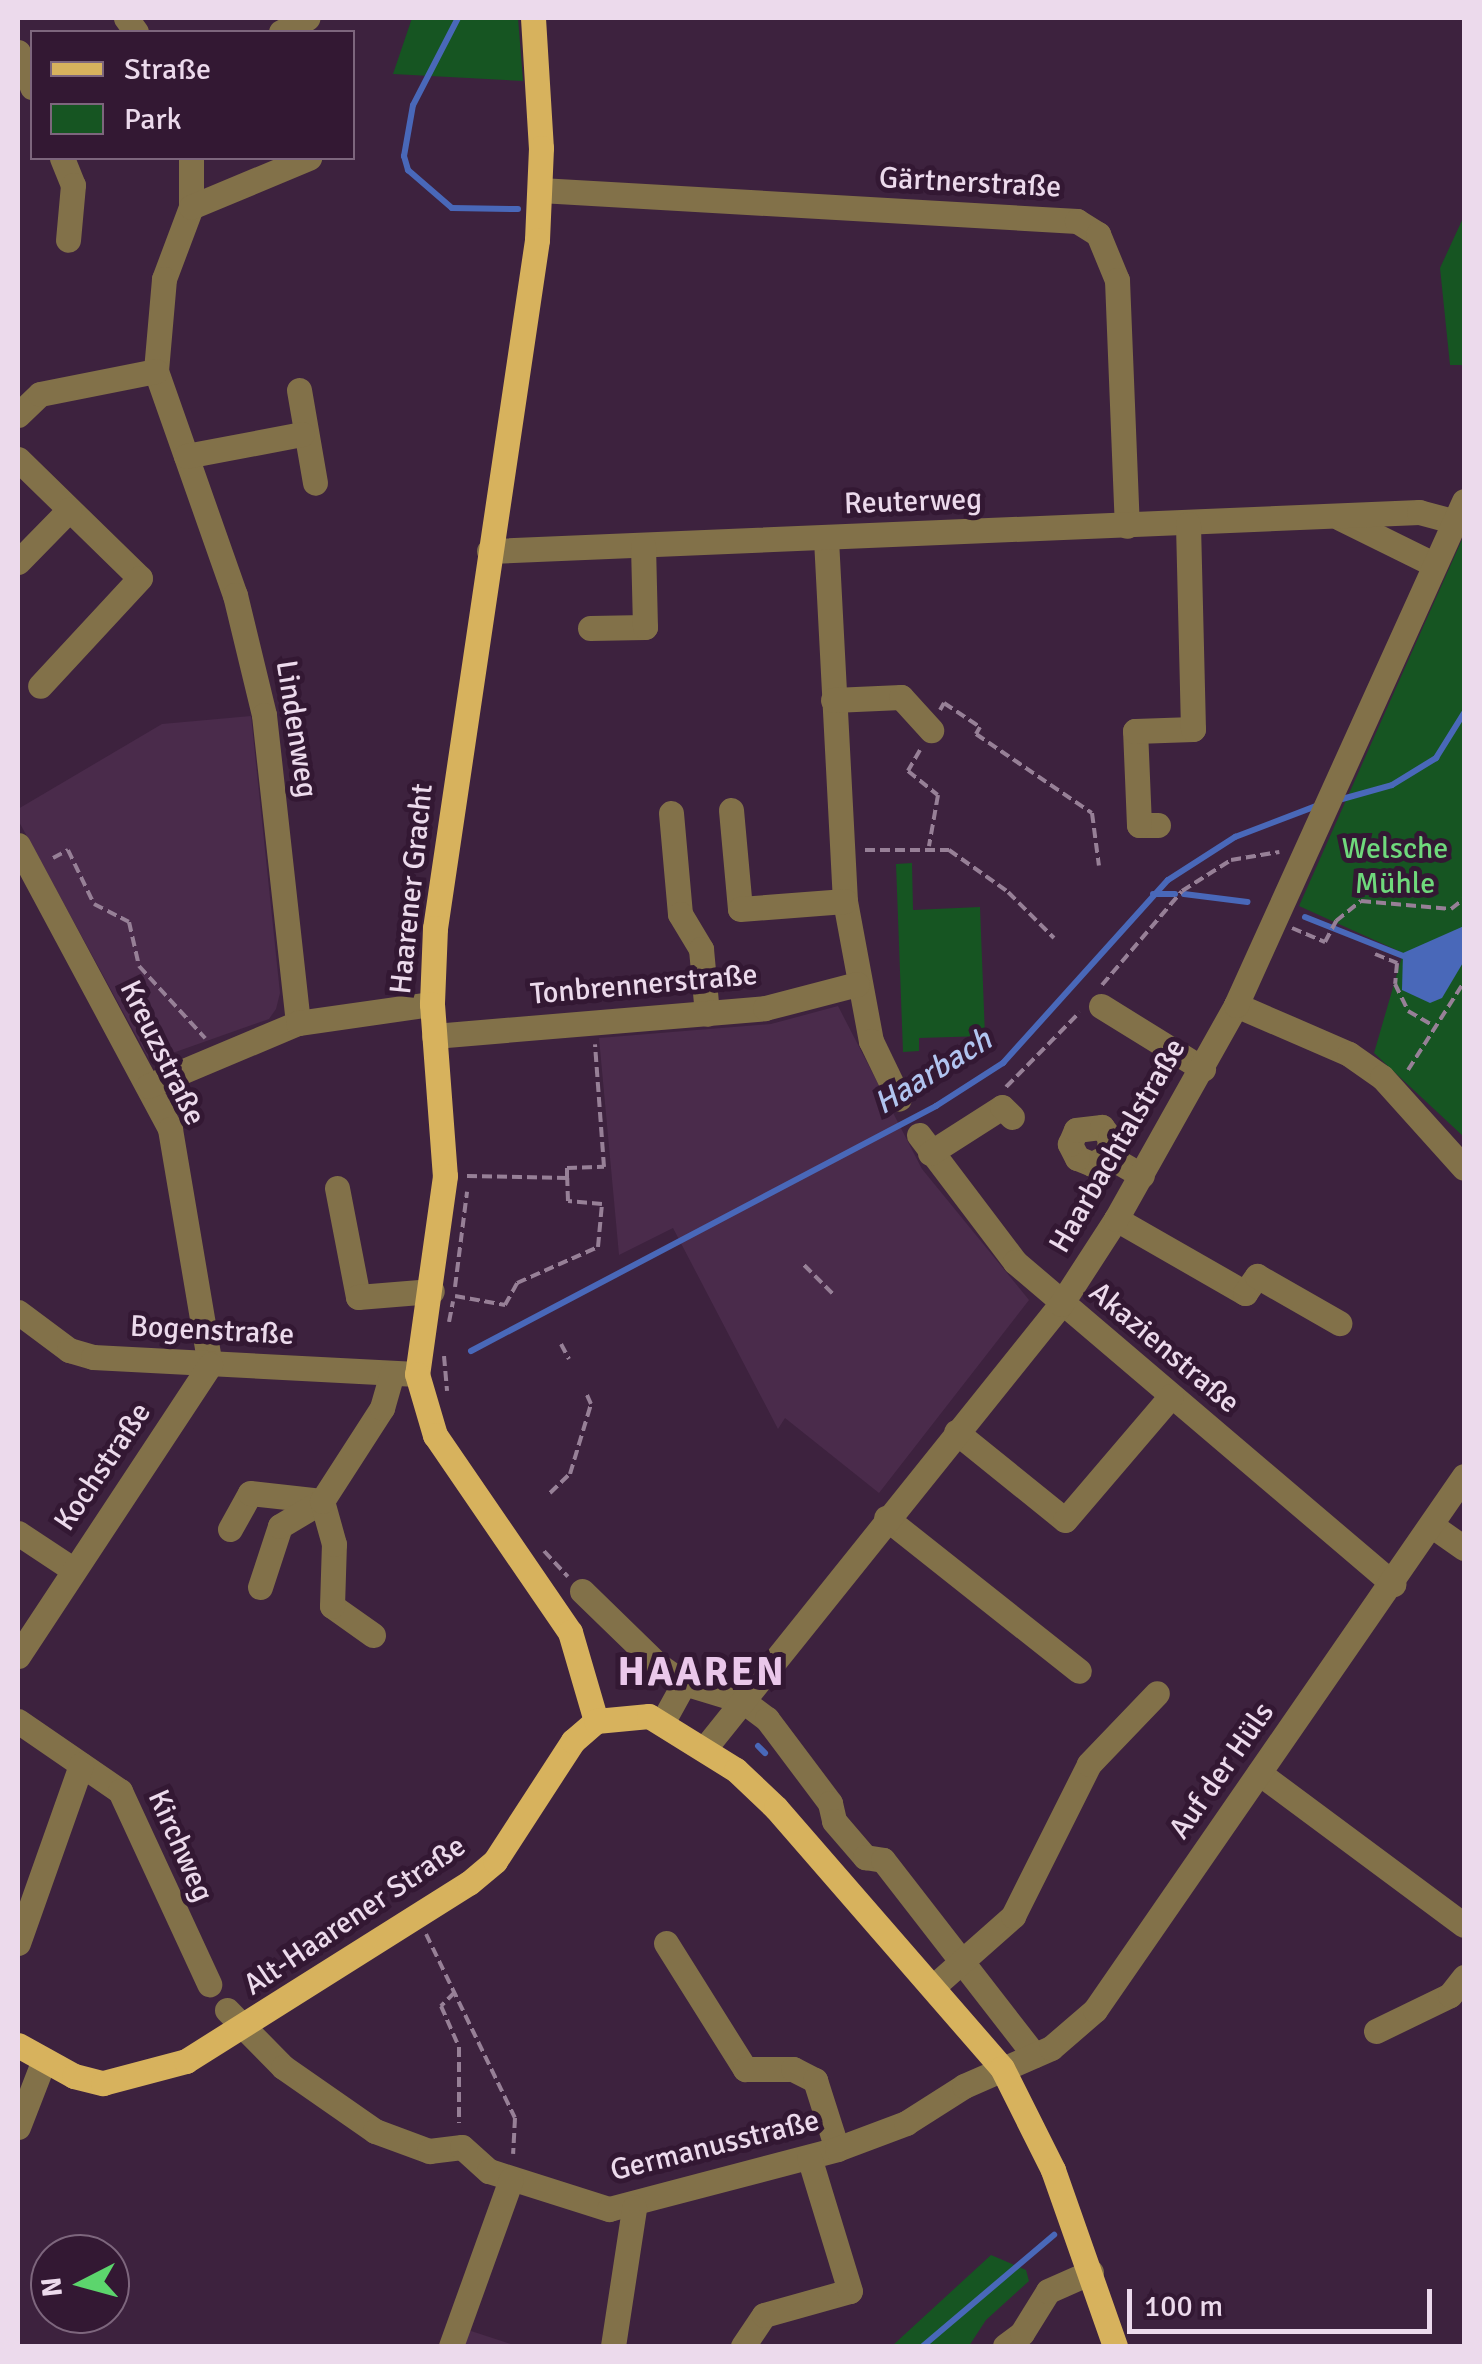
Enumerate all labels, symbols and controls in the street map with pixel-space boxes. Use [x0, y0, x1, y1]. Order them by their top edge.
legend [30, 30, 355, 160]
text: Straße [124, 51, 211, 88]
text: Park [124, 101, 182, 138]
street label: Gärtnerstraße [878, 160, 1062, 206]
street label: Reuterweg [843, 482, 983, 522]
street label: Lindenweg [267, 658, 325, 800]
street label: Haarener Gracht [383, 782, 441, 996]
park label: Welsche Mühle [1342, 831, 1448, 902]
street label: Tonbrennerstraße [529, 957, 759, 1013]
street label: Kreuzstraße [111, 975, 213, 1131]
water label: Haarbach [867, 1021, 999, 1123]
street label: Haarbachtalstraße [1042, 1033, 1194, 1259]
street label: Akazienstraße [1082, 1275, 1246, 1421]
street label: Bogenstraße [129, 1309, 295, 1353]
street label: Kochstraße [47, 1396, 159, 1538]
district label: HAAREN [618, 1648, 786, 1696]
street label: Auf der Hüls [1162, 1696, 1282, 1846]
street label: Kirchweg [139, 1784, 221, 1908]
street label: Alt-Haarener Straße [237, 1829, 473, 2003]
street label: Germanusstraße [607, 2103, 823, 2189]
north arrow [30, 2234, 130, 2334]
scale bar [1132, 2269, 1437, 2331]
text: N [34, 2275, 70, 2298]
text: 100 m [1144, 2288, 1223, 2325]

